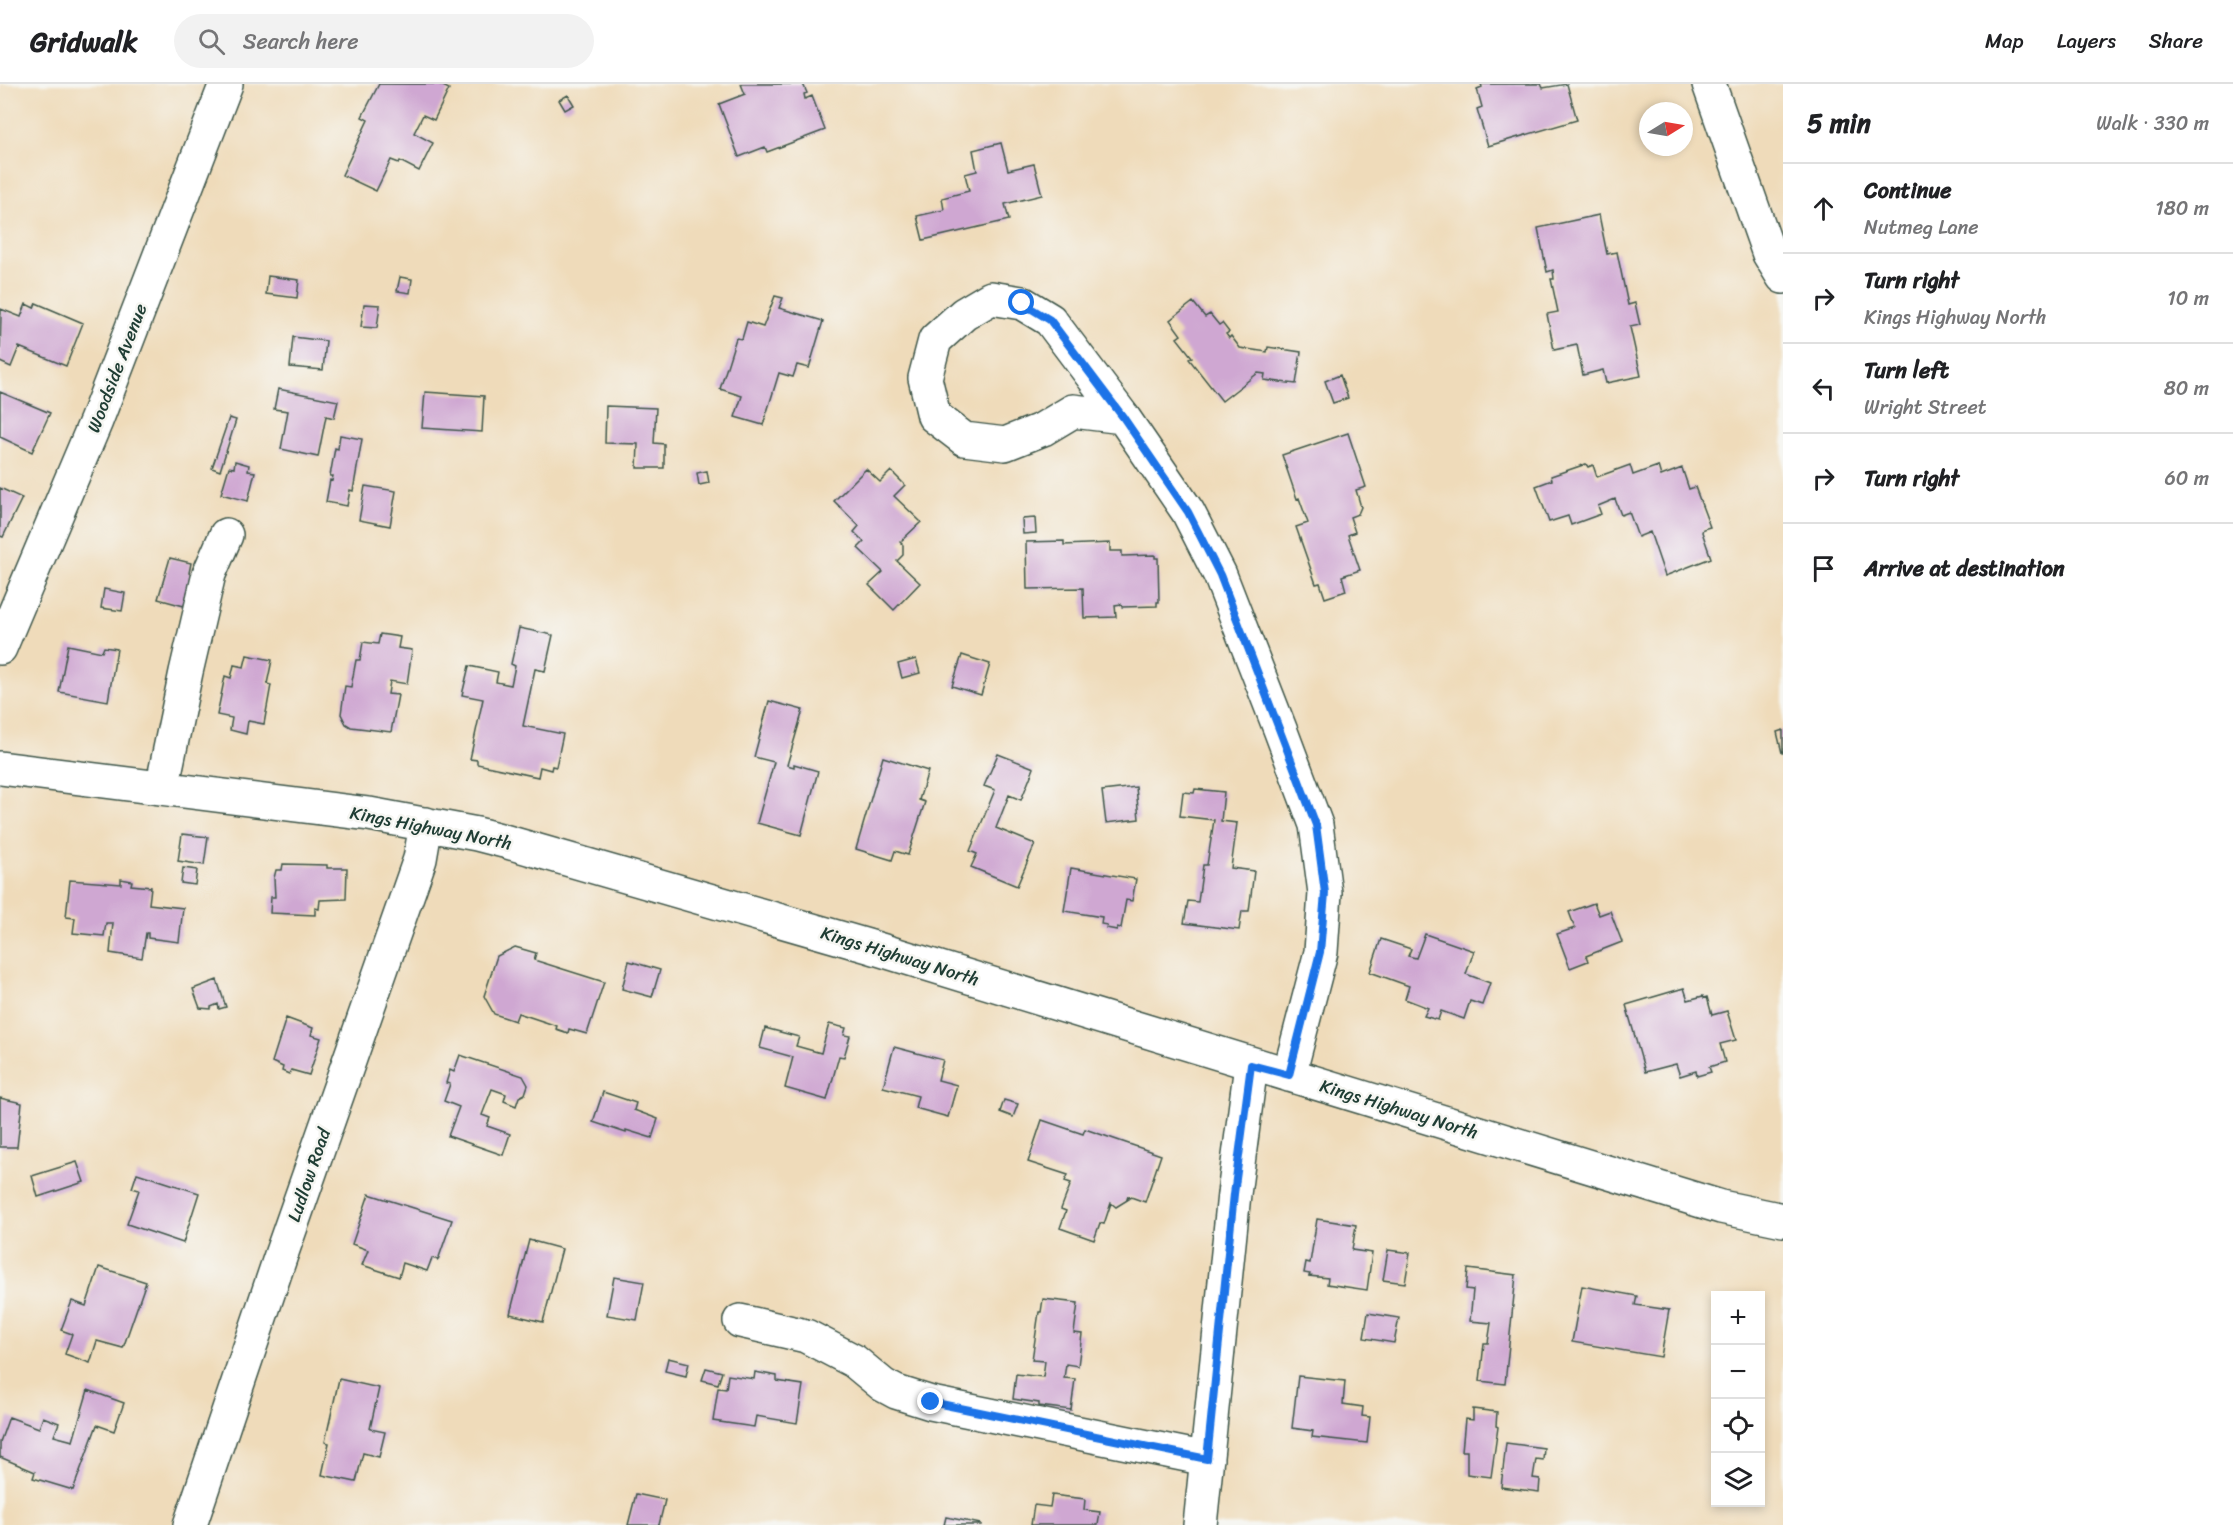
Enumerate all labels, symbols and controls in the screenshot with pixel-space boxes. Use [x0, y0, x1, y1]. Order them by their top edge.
search box [174, 14, 594, 68]
text: Gridwalk [30, 17, 138, 66]
text: Search here [243, 22, 359, 61]
text: Map [1985, 22, 2024, 60]
text: Layers [2057, 22, 2116, 60]
text: Share [2149, 22, 2203, 60]
icon: search [195, 25, 228, 58]
text: 5 min [1807, 100, 1871, 146]
north arrow [1639, 102, 1693, 156]
text: Walk · 330 m [2096, 106, 2209, 141]
text: Continue [1864, 171, 1952, 210]
text: 180 m [2155, 191, 2209, 226]
icon: ahead [1807, 192, 1840, 225]
text: Nutmeg Lane [1864, 210, 1979, 245]
text: Turn right [1864, 261, 1959, 300]
text: 10 m [2167, 281, 2209, 316]
icon: right [1807, 282, 1840, 315]
route start [1008, 289, 1034, 315]
street label: Woodside Avenue [78, 299, 156, 437]
text: Kings Highway North [1864, 300, 2046, 335]
text: Turn left [1864, 351, 1949, 390]
text: 80 m [2164, 371, 2209, 406]
icon: left [1807, 372, 1840, 405]
text: Wright Street [1864, 390, 1986, 425]
text: Turn right [1864, 459, 1959, 498]
text: 60 m [2164, 461, 2209, 496]
icon: right [1807, 462, 1840, 495]
text: Arrive at destination [1864, 549, 2065, 588]
icon: arrive [1807, 552, 1840, 585]
street label: Kings Highway North [347, 797, 515, 859]
street label: Kings Highway North [817, 917, 983, 995]
street label: Kings Highway North [1316, 1070, 1482, 1148]
street label: Ludlow Road [278, 1122, 340, 1226]
map controls [1711, 1291, 1765, 1507]
button: + [1711, 1291, 1765, 1345]
button: − [1711, 1345, 1765, 1399]
route end [917, 1388, 943, 1414]
button: locate [1711, 1399, 1765, 1453]
button: layers [1711, 1453, 1765, 1507]

